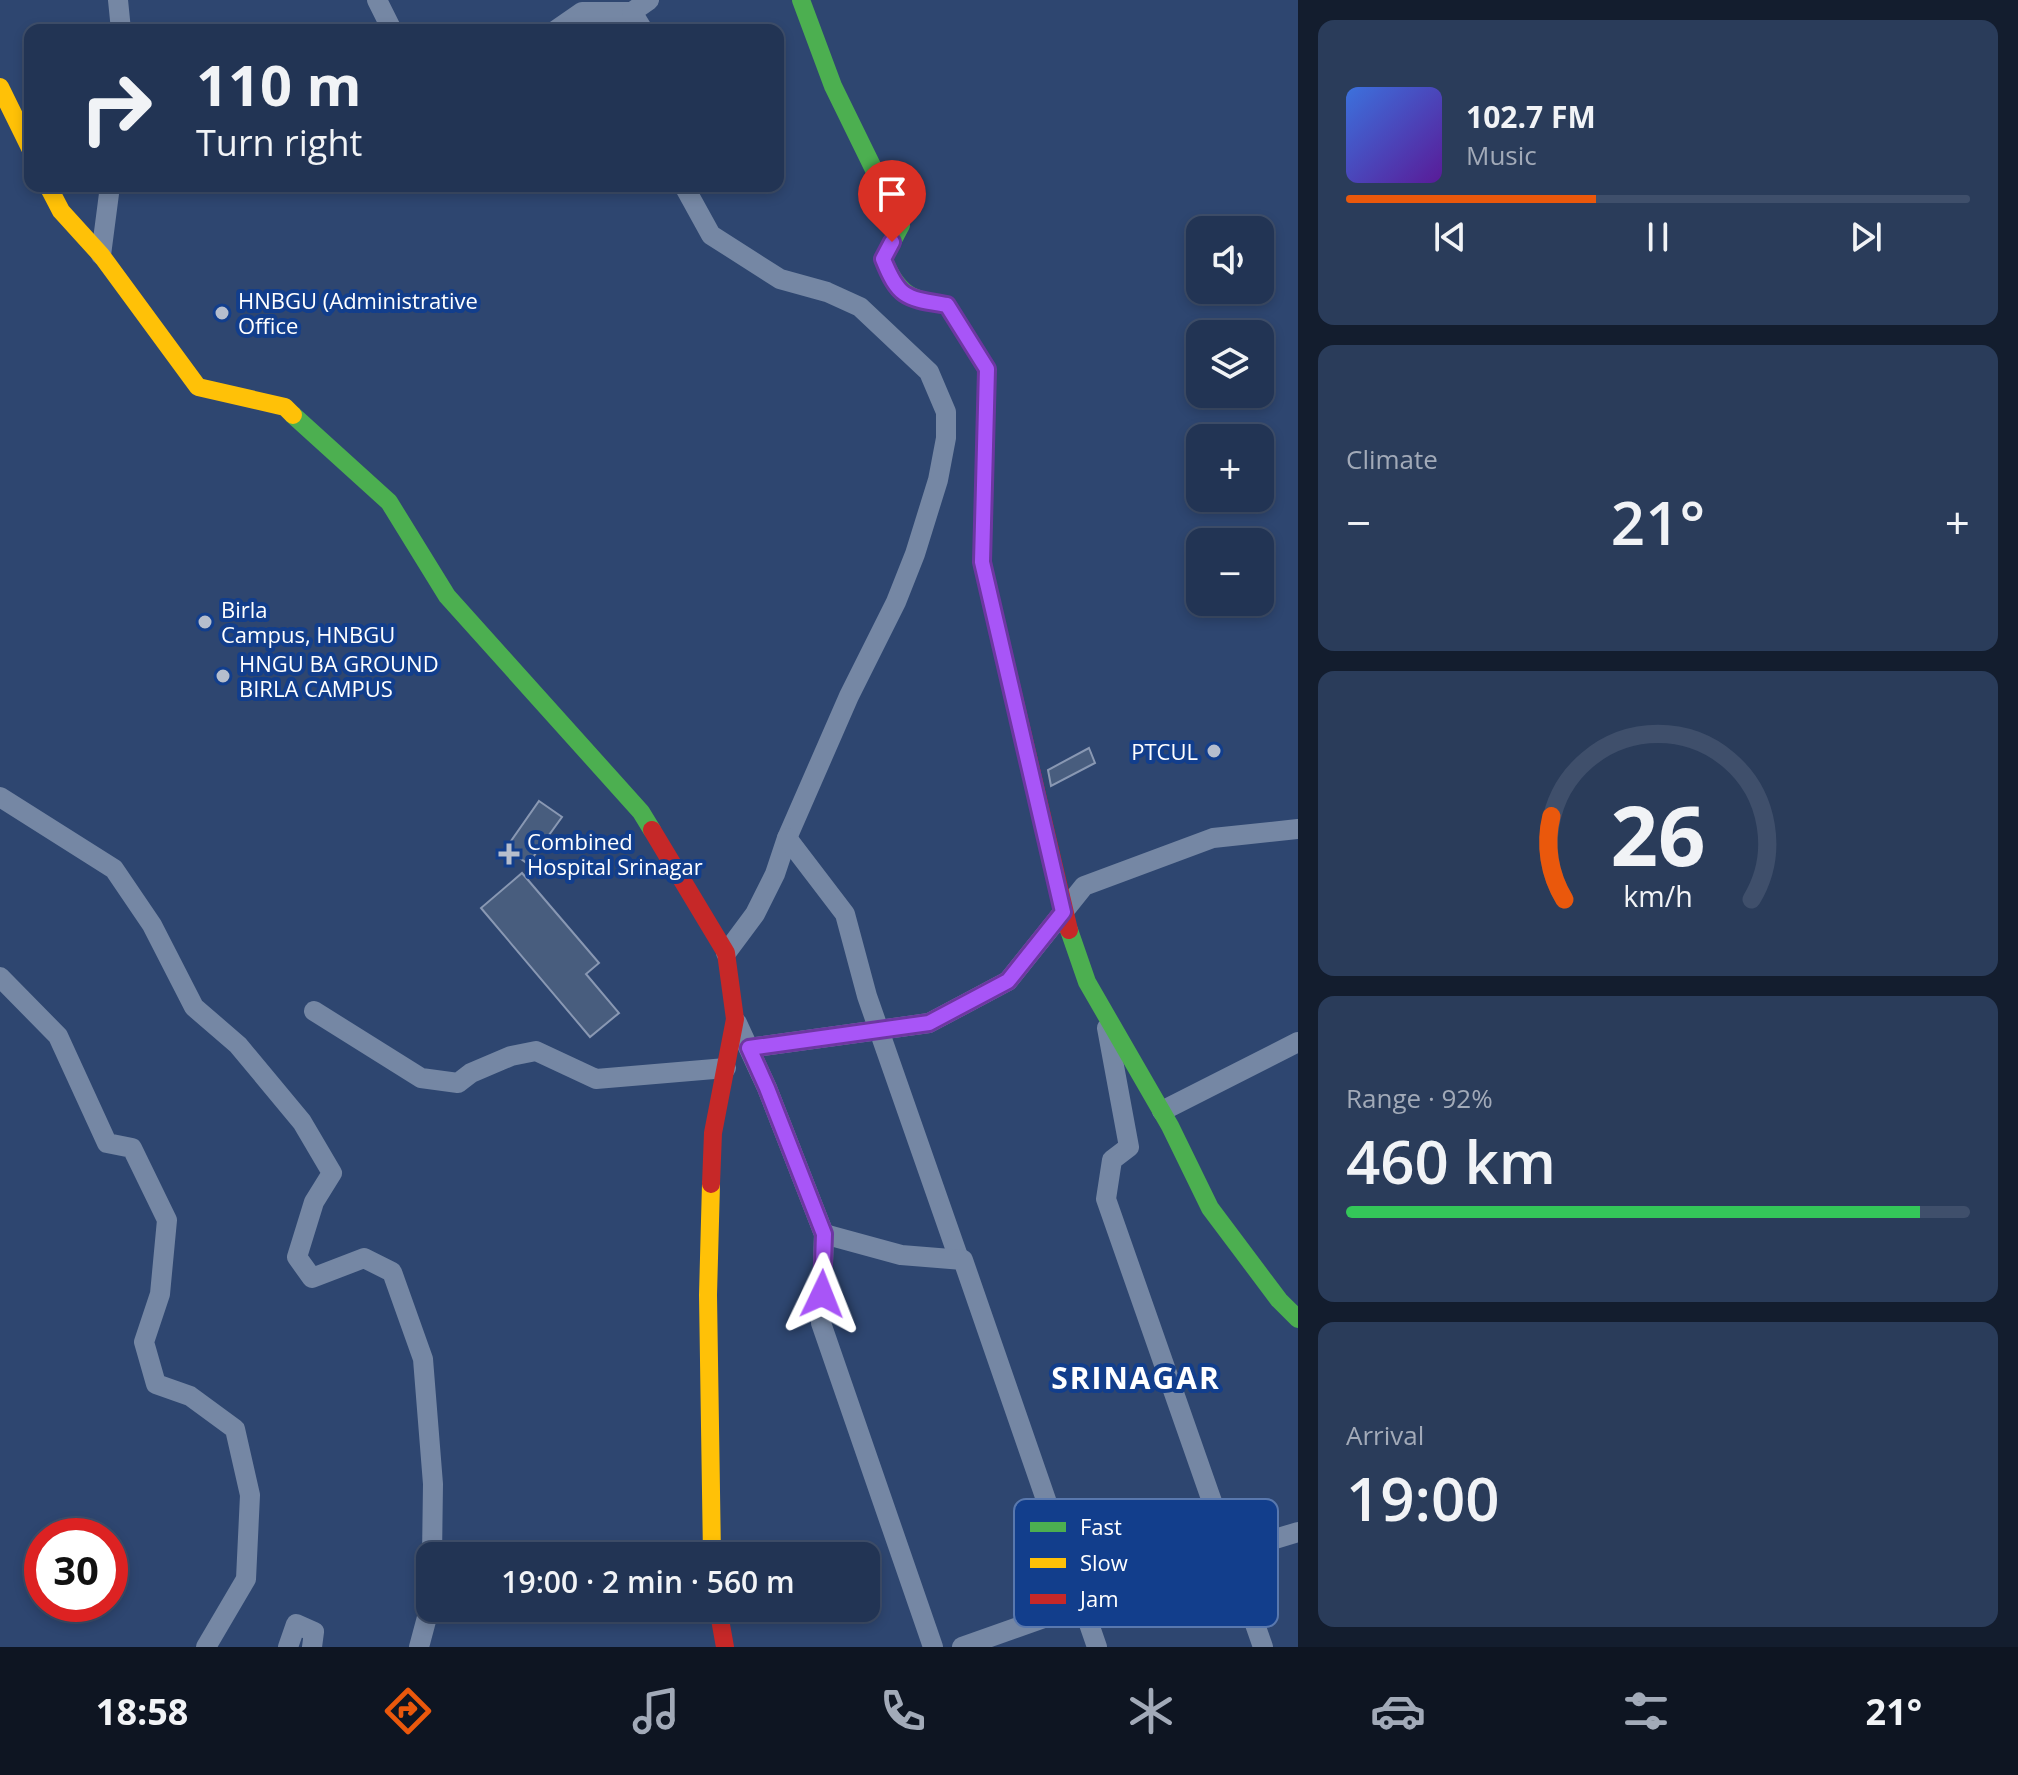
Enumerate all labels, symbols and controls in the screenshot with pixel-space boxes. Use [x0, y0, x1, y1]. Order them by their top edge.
text: 110 m [196, 46, 362, 122]
icon: right [64, 56, 168, 160]
text: 102.7 FM [1466, 96, 1596, 137]
text: Turn right [196, 118, 362, 167]
text: Music [1466, 137, 1537, 173]
pin [858, 160, 926, 242]
icon: arrive [870, 172, 914, 216]
icon: previous [1428, 215, 1472, 259]
icon: pause [1636, 215, 1680, 259]
icon: next [1844, 215, 1888, 259]
map controls [1186, 216, 1274, 616]
button: sound [1186, 216, 1274, 304]
place label: HNBGU (Administrative Office [238, 285, 478, 340]
marker: HNBGU (Administrative Office [213, 304, 231, 322]
button: layers [1186, 320, 1274, 408]
button: + [1186, 424, 1274, 512]
text: Climate [1346, 441, 1438, 477]
text: 21° [1611, 481, 1705, 563]
text: − [1346, 492, 1371, 552]
text: + [1945, 492, 1970, 552]
button: − [1186, 528, 1274, 616]
place label: Birla Campus, HNBGU [221, 594, 395, 649]
marker: Birla Campus, HNBGU [196, 613, 214, 631]
place label: HNGU BA GROUND BIRLA CAMPUS [239, 648, 439, 703]
marker: HNGU BA GROUND BIRLA CAMPUS [214, 667, 232, 685]
place label: PTCUL [1131, 736, 1198, 766]
marker: PTCUL [1205, 742, 1223, 760]
text: 26 [1610, 776, 1706, 889]
place label: Combined Hospital Srinagar [527, 826, 703, 881]
marker: Combined Hospital Srinagar [498, 843, 520, 865]
text: km/h [1623, 876, 1693, 915]
text: Range · 92% [1346, 1080, 1493, 1116]
text: 460 km [1346, 1120, 1556, 1202]
position arrow [780, 1252, 864, 1336]
district label: SRINAGAR [1051, 1357, 1221, 1398]
text: Arrival [1346, 1417, 1424, 1453]
text: 19:00 [1346, 1457, 1500, 1539]
legend [1014, 1499, 1278, 1627]
text: Fast [1080, 1511, 1122, 1541]
speed limit sign: 30 [24, 1518, 128, 1622]
text: Slow [1080, 1547, 1128, 1577]
text: 19:00 · 2 min · 560 m [501, 1561, 795, 1602]
text: Jam [1078, 1583, 1119, 1613]
icon: directions [380, 1683, 436, 1739]
icon: music [628, 1683, 684, 1739]
icon: phone [875, 1683, 931, 1739]
icon: climate [1123, 1683, 1179, 1739]
icon: car [1370, 1683, 1426, 1739]
icon: filters [1618, 1683, 1674, 1739]
text: 18:58 [96, 1687, 188, 1736]
text: 21° [1866, 1687, 1922, 1736]

